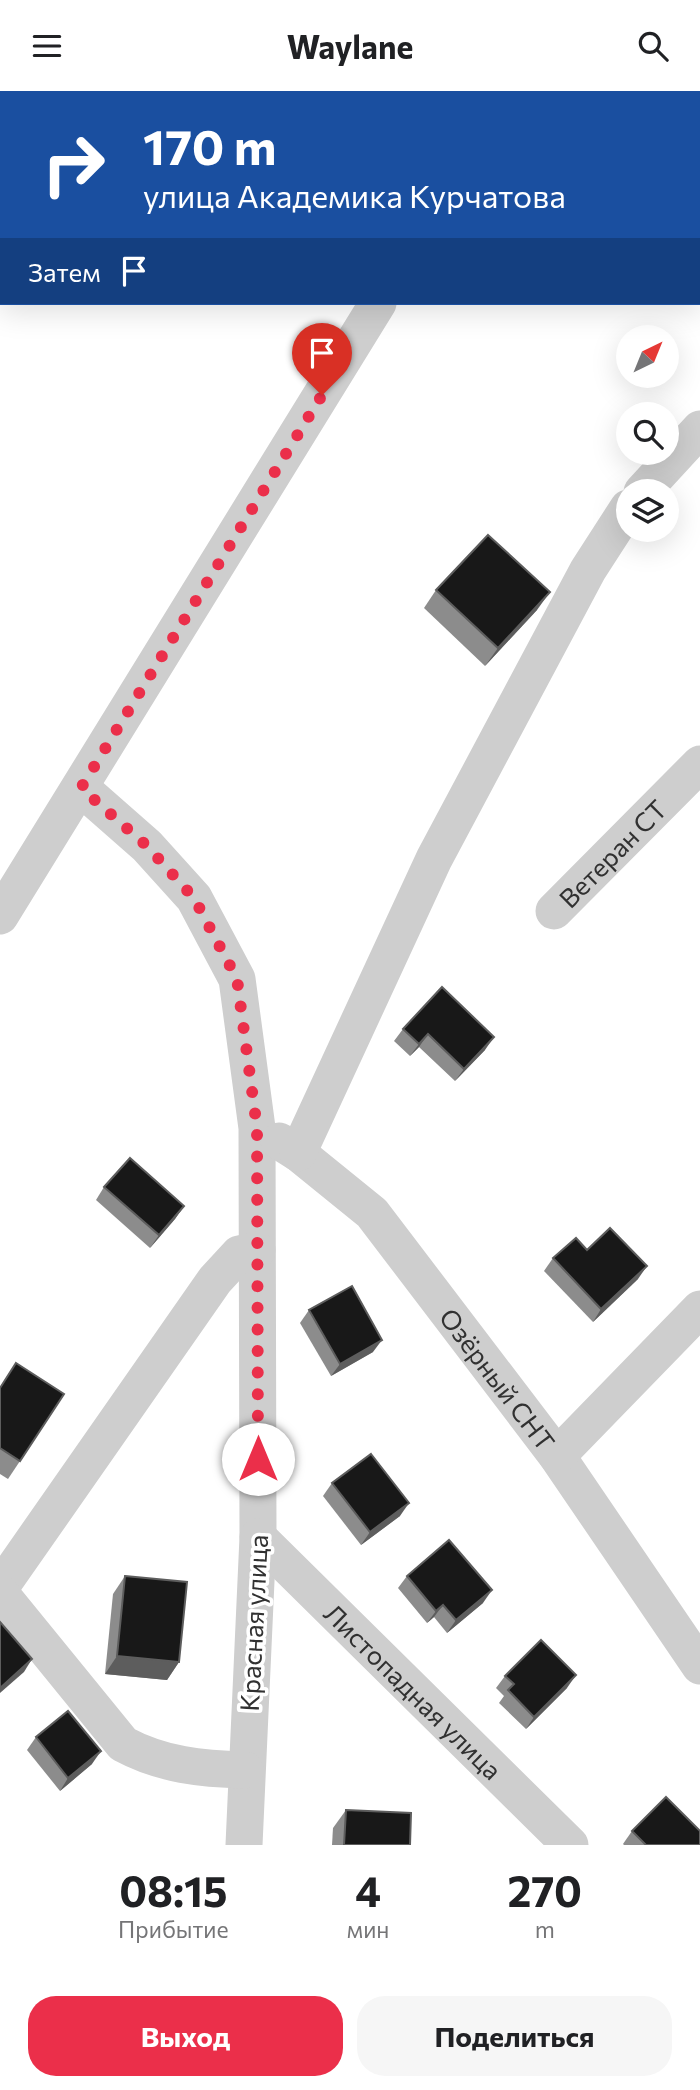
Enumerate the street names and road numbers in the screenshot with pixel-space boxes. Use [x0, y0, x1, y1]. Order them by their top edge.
street label: Ветеран СТ [552, 792, 672, 913]
street label: Озёрный СНТ [434, 1302, 562, 1456]
street label: Красная улица [233, 1534, 273, 1712]
street label: Листопадная улица [319, 1597, 509, 1785]

